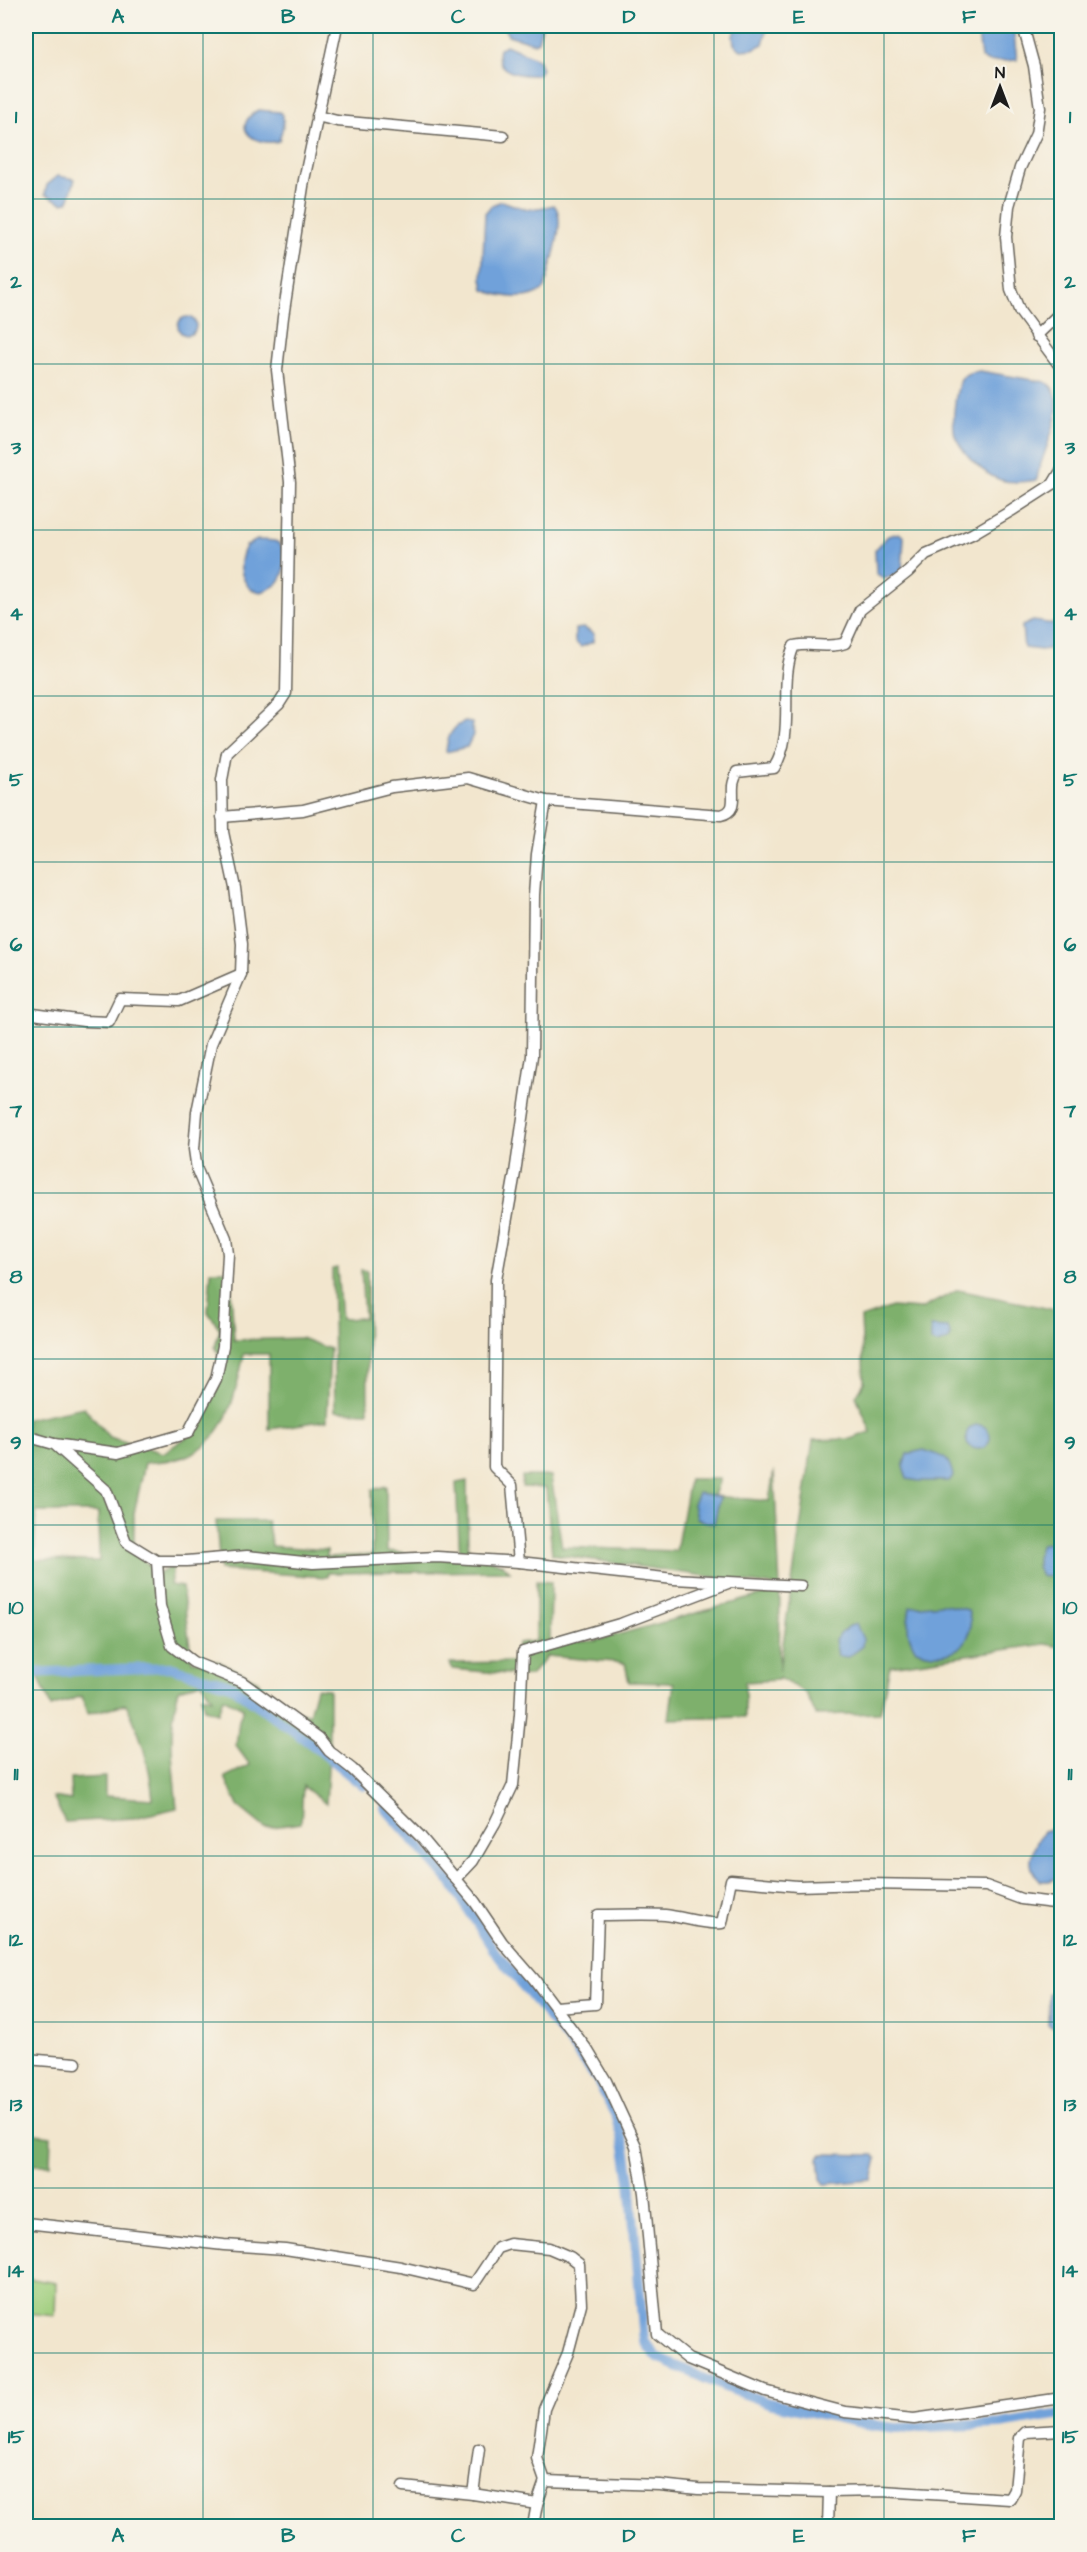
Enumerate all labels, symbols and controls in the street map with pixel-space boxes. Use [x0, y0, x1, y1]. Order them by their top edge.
text: A [112, 3, 125, 31]
text: B [281, 3, 296, 31]
text: C [451, 3, 466, 31]
text: D [623, 3, 636, 31]
text: E [793, 3, 805, 31]
text: F [962, 3, 977, 31]
north arrow [970, 57, 1030, 117]
text: N [995, 62, 1005, 84]
text: 1 [15, 103, 18, 131]
text: 1 [1069, 103, 1072, 131]
text: 2 [9, 268, 22, 296]
text: 2 [1063, 268, 1076, 296]
text: 3 [10, 434, 22, 462]
text: 3 [1064, 434, 1076, 462]
text: 4 [9, 600, 23, 628]
text: 4 [1063, 600, 1077, 628]
text: 5 [9, 766, 24, 794]
text: 5 [1063, 766, 1078, 794]
text: 6 [10, 931, 23, 959]
text: 6 [1064, 931, 1077, 959]
text: 7 [9, 1097, 23, 1125]
text: 7 [1063, 1097, 1077, 1125]
text: 8 [10, 1263, 23, 1291]
text: 8 [1064, 1263, 1077, 1291]
text: 9 [10, 1429, 22, 1457]
text: 9 [1064, 1429, 1076, 1457]
text: 10 [8, 1594, 24, 1622]
text: 10 [1062, 1594, 1078, 1622]
text: 11 [13, 1760, 19, 1788]
text: 11 [1067, 1760, 1073, 1788]
text: 12 [9, 1926, 24, 1954]
text: 12 [1063, 1926, 1078, 1954]
text: 13 [10, 2091, 23, 2119]
text: 13 [1064, 2091, 1077, 2119]
text: 14 [8, 2257, 24, 2285]
text: 14 [1062, 2257, 1078, 2285]
text: 15 [8, 2423, 25, 2451]
text: 15 [1062, 2423, 1079, 2451]
text: A [112, 2522, 125, 2550]
text: B [281, 2522, 296, 2550]
text: C [451, 2522, 466, 2550]
text: D [623, 2522, 636, 2550]
text: E [793, 2522, 805, 2550]
text: F [962, 2522, 977, 2550]

